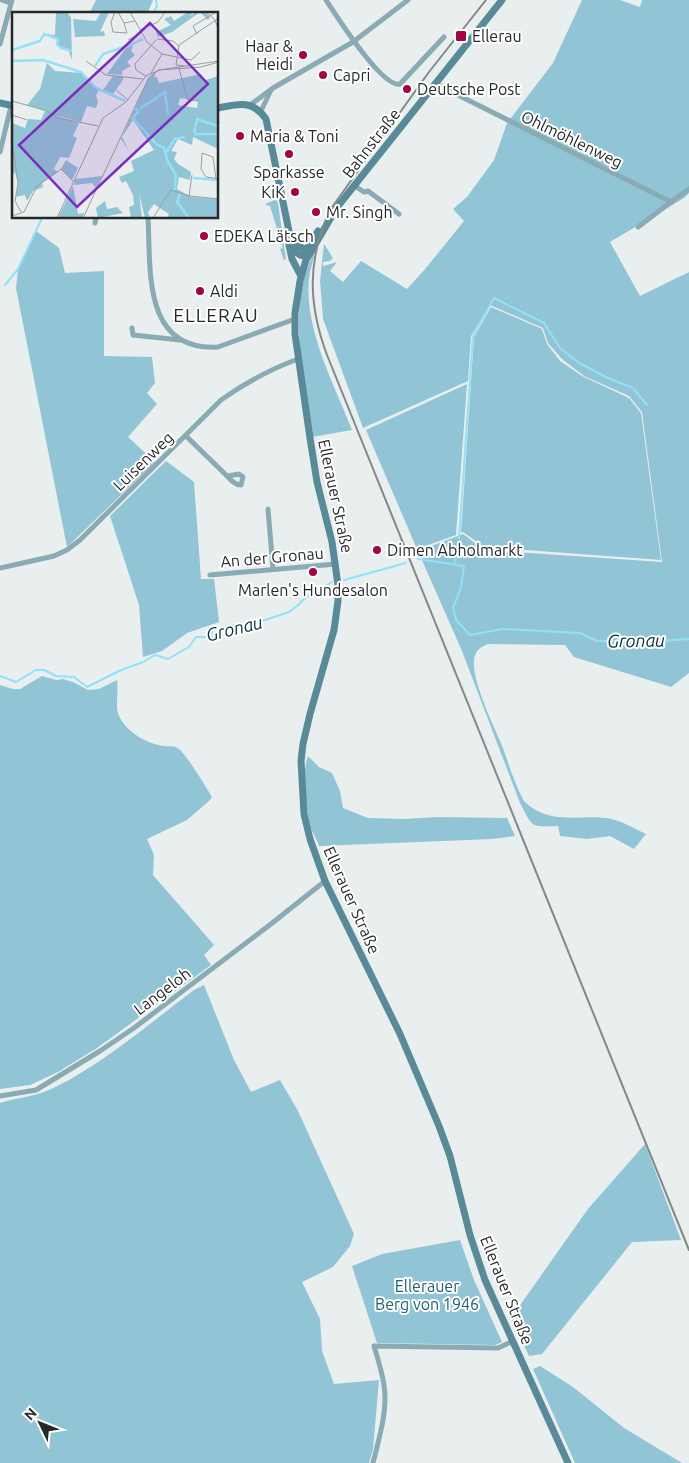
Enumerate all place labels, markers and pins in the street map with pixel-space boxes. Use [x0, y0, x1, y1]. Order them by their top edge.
place label: Ellerau [472, 27, 522, 45]
marker: Ellerau [454, 29, 468, 43]
place label: Haar & Heidi [245, 37, 294, 73]
marker: Haar & Heidi [297, 49, 309, 61]
place label: Capri [333, 66, 370, 84]
marker: Capri [317, 69, 329, 81]
place label: Deutsche Post [417, 80, 521, 98]
marker: Deutsche Post [401, 83, 413, 95]
place label: Maria & Toni [250, 127, 339, 145]
marker: Maria & Toni [234, 130, 246, 142]
marker: Sparkasse [283, 148, 295, 160]
place label: Sparkasse [253, 163, 325, 181]
place label: KiK [261, 183, 285, 201]
marker: KiK [289, 186, 301, 198]
place label: Mr. Singh [326, 203, 393, 221]
marker: Mr. Singh [310, 206, 322, 218]
place label: EDEKA Lätsch [214, 227, 314, 245]
marker: EDEKA Lätsch [198, 230, 210, 242]
place label: Aldi [210, 282, 238, 300]
marker: Aldi [194, 285, 206, 297]
place label: Dimen Abholmarkt [387, 541, 523, 559]
marker: Dimen Abholmarkt [371, 544, 383, 556]
marker: Marlen's Hundesalon [307, 566, 319, 578]
place label: Marlen's Hundesalon [238, 581, 388, 599]

